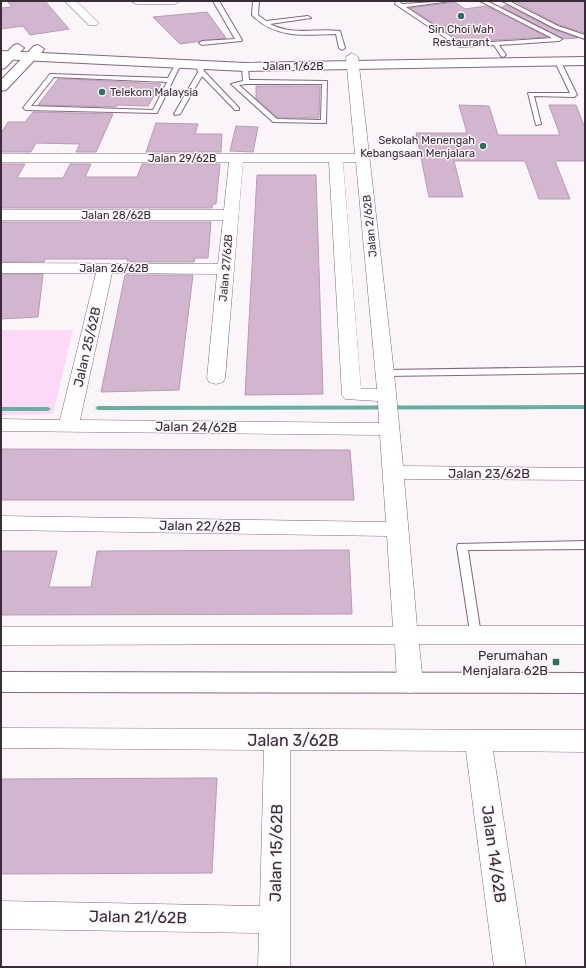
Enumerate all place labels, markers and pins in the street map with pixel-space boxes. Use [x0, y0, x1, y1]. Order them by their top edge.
marker: Sin Choi Wah Restaurant [456, 11, 466, 21]
place label: Sin Choi Wah Restaurant [428, 23, 494, 49]
place label: Telekom Malaysia [110, 86, 198, 99]
marker: Telekom Malaysia [97, 87, 107, 97]
place label: Sekolah Menengah Kebangsaan Menjalara [360, 134, 475, 160]
marker: Sekolah Menengah Kebangsaan Menjalara [478, 141, 488, 151]
place label: Perumahan Menjalara 62B [462, 648, 548, 678]
marker: Perumahan Menjalara 62B [551, 657, 561, 667]

